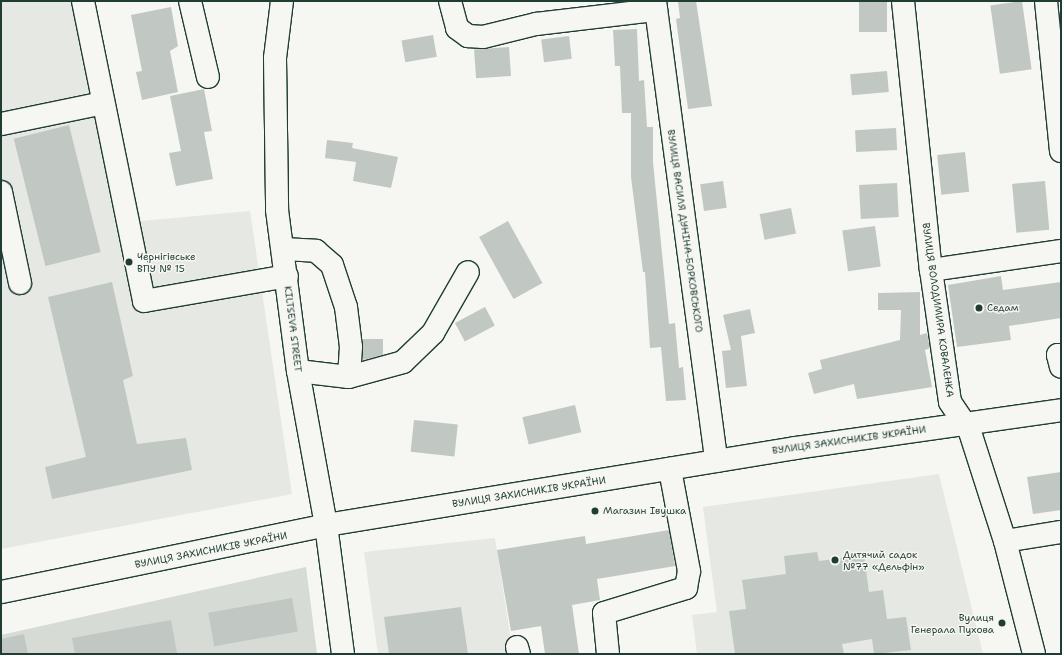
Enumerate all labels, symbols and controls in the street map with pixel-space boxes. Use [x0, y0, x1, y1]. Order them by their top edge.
street label: ВУЛИЦЯ ВАСИЛЯ ДУНІНА-БОРКОВСЬКОГО [665, 129, 705, 333]
street label: ВУЛИЦЯ ВОЛОДИМИРА КОВАЛЕНКА [920, 222, 956, 398]
place label: Чернігівське ВПУ № 15 [137, 250, 196, 274]
marker: Чернігівське ВПУ № 15 [124, 257, 134, 267]
street label: KILTSEVA STREET [282, 285, 304, 373]
place label: Седам [987, 302, 1019, 314]
marker: Седам [974, 303, 984, 313]
street label: ВУЛИЦЯ ЗАХИСНИКІВ УКРАЇНИ [771, 423, 927, 457]
street label: ВУЛИЦЯ ЗАХИСНИКІВ УКРАЇНИ [451, 474, 607, 510]
place label: Магазин Івушка [603, 505, 686, 517]
marker: Магазин Івушка [590, 506, 600, 516]
street label: ВУЛИЦЯ ЗАХИСНИКІВ УКРАЇНИ [134, 529, 288, 571]
place label: Дитячий садок №77 «Дельфін» [843, 548, 925, 572]
marker: Дитячий садок №77 «Дельфін» [830, 555, 840, 565]
place label: Вулиця Генерала Пухова [911, 611, 994, 634]
marker: Вулиця Генерала Пухова [997, 618, 1007, 628]

